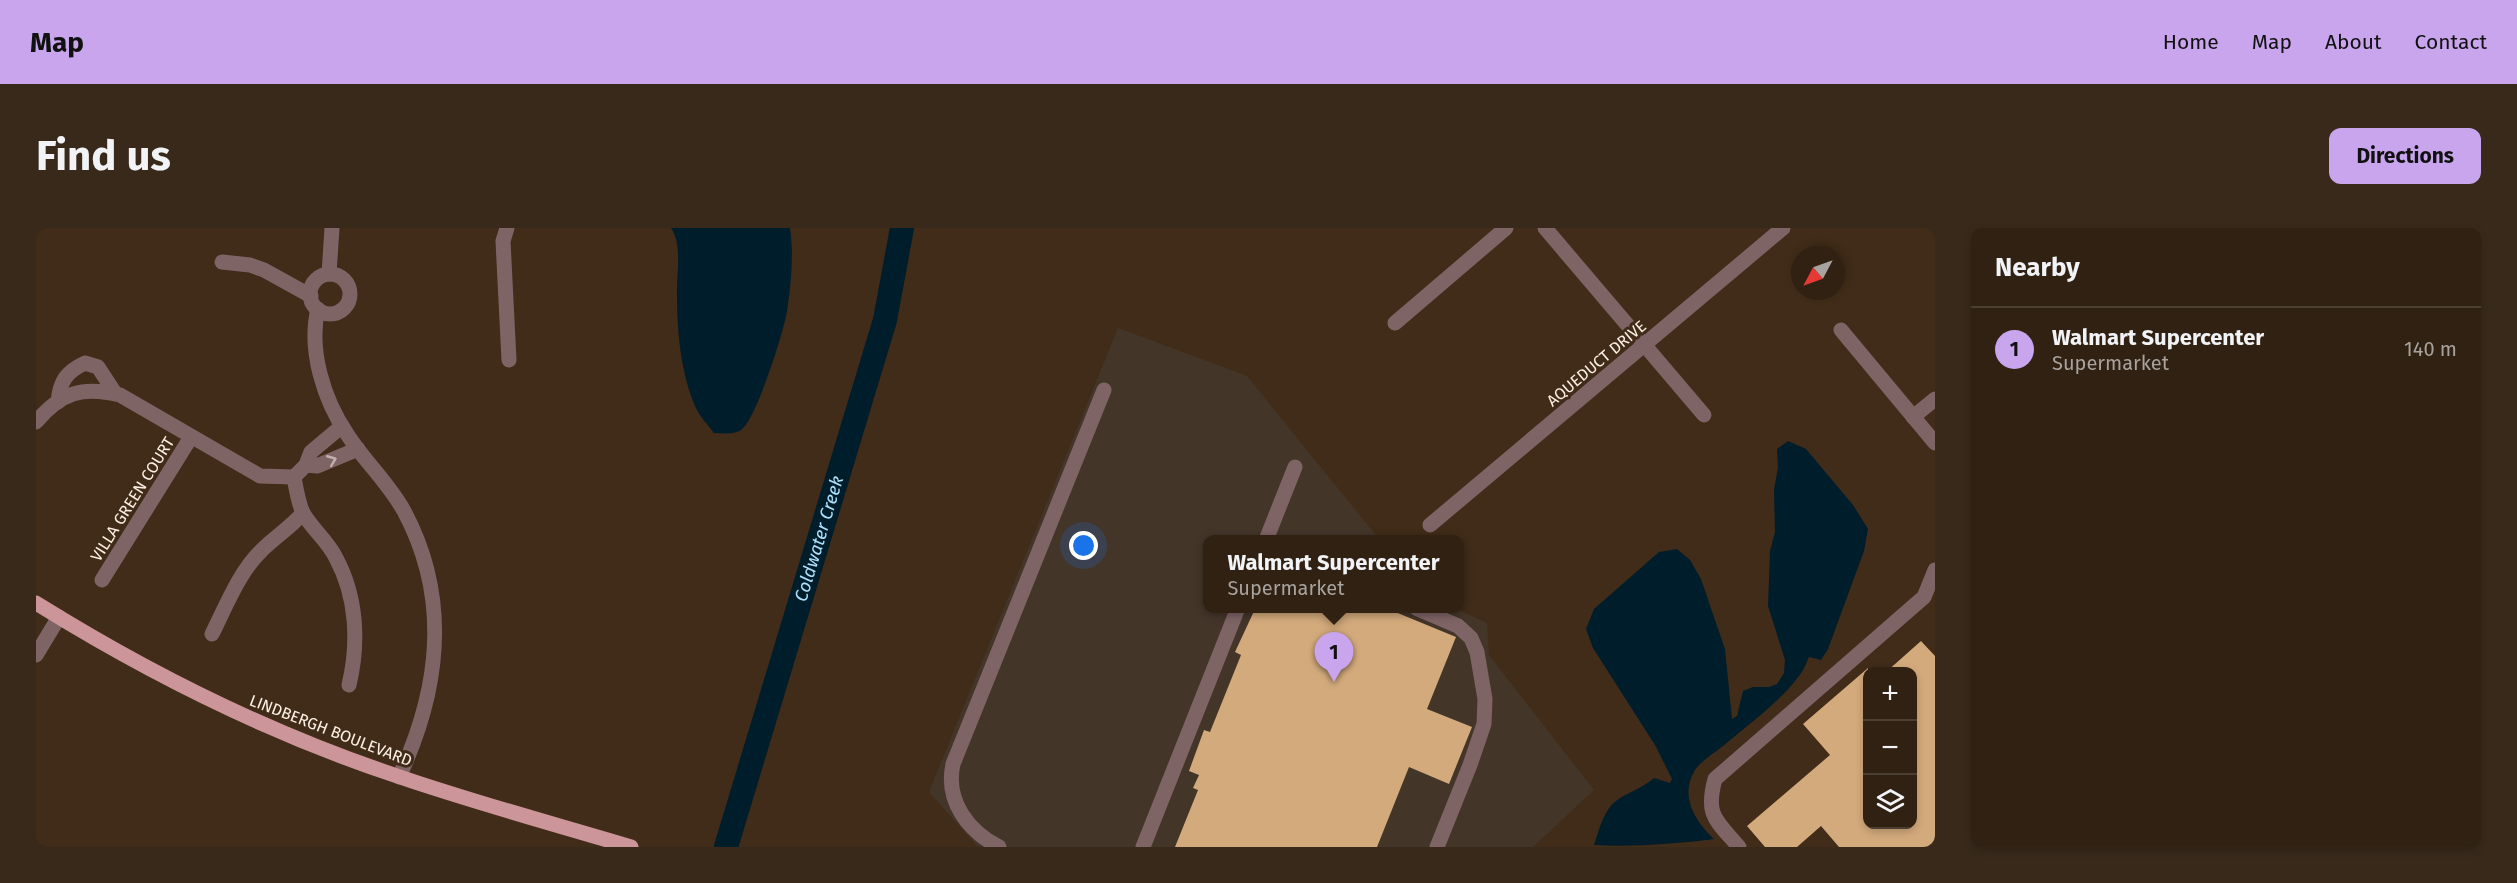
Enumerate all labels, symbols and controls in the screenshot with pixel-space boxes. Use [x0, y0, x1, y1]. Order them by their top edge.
text: Map [30, 26, 84, 59]
text: Home [2163, 29, 2219, 55]
text: Map [2252, 29, 2292, 55]
text: About [2325, 29, 2382, 55]
text: Contact [2415, 29, 2487, 55]
button: Directions [2329, 128, 2481, 184]
text: Find us [36, 131, 171, 181]
north arrow [1791, 246, 1845, 300]
text: Nearby [1995, 252, 2080, 283]
street label: AQUEDUCT DRIVE [1543, 316, 1650, 410]
text: Walmart Supercenter [2052, 324, 2264, 351]
text: 1 [2010, 337, 2019, 361]
text: 140 m [2404, 337, 2457, 361]
text: Supermarket [2052, 351, 2169, 375]
street label: VILLA GREEN COURT [86, 433, 179, 565]
one-way arrow [326, 455, 337, 467]
water label: Coldwater Creek [790, 473, 848, 604]
your location [1069, 531, 1098, 560]
popup [1203, 535, 1464, 613]
text: Walmart Supercenter [1227, 549, 1440, 576]
text: Supermarket [1227, 576, 1344, 600]
pin: 1 [1314, 632, 1354, 682]
map controls [1863, 667, 1917, 829]
button: + [1863, 667, 1917, 721]
street label: LINDBERGH BOULEVARD [247, 691, 415, 770]
button: − [1863, 721, 1917, 775]
button: layers [1863, 775, 1917, 829]

